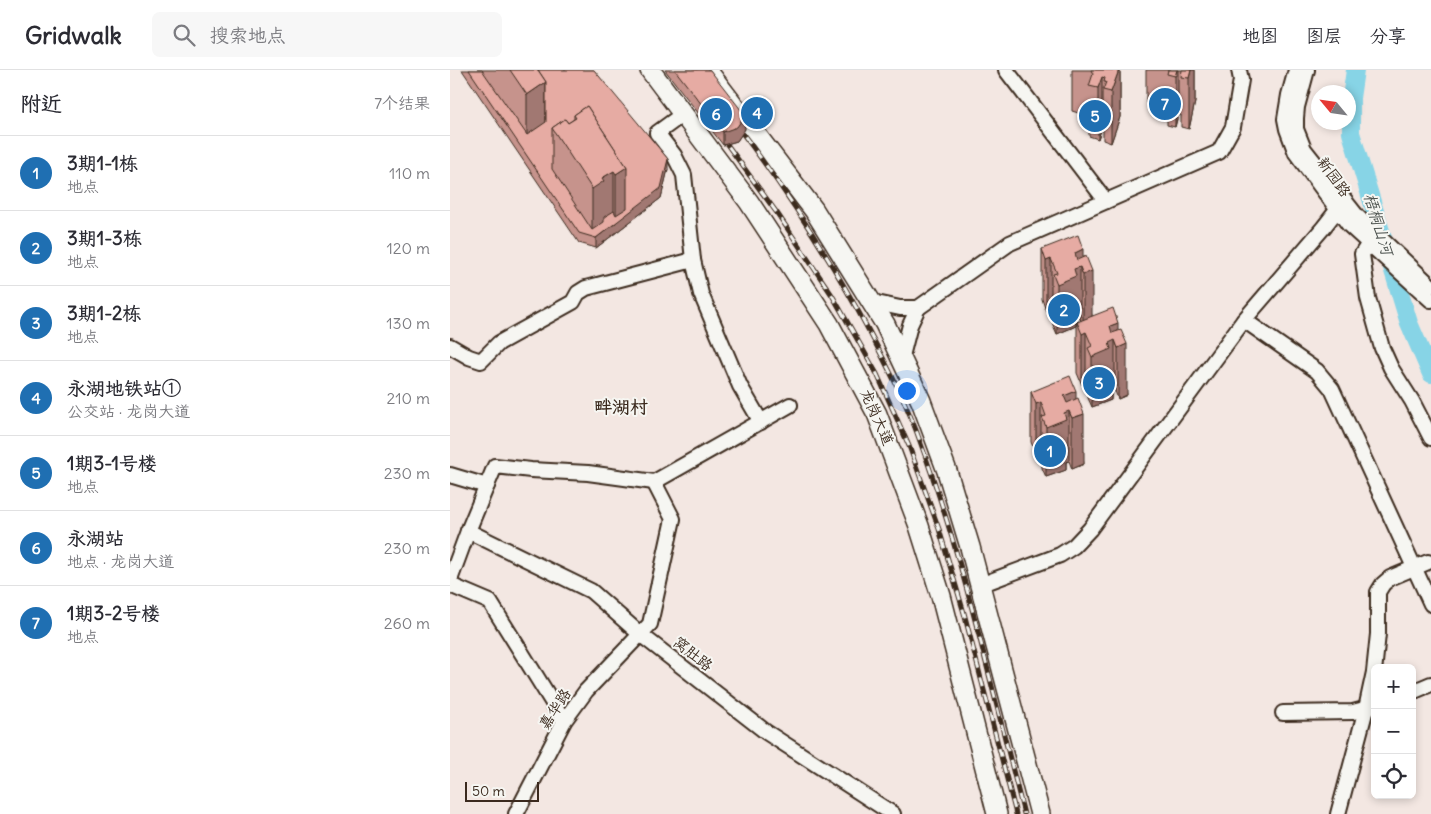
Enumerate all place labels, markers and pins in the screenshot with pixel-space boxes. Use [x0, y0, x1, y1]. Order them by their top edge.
pin: 7 [1149, 85, 1181, 123]
pin: 4 [741, 94, 773, 132]
pin: 6 [700, 95, 732, 133]
pin: 5 [1079, 97, 1111, 135]
pin: 2 [1048, 291, 1080, 329]
pin: 3 [1083, 364, 1115, 402]
pin: 1 [1034, 432, 1066, 470]

